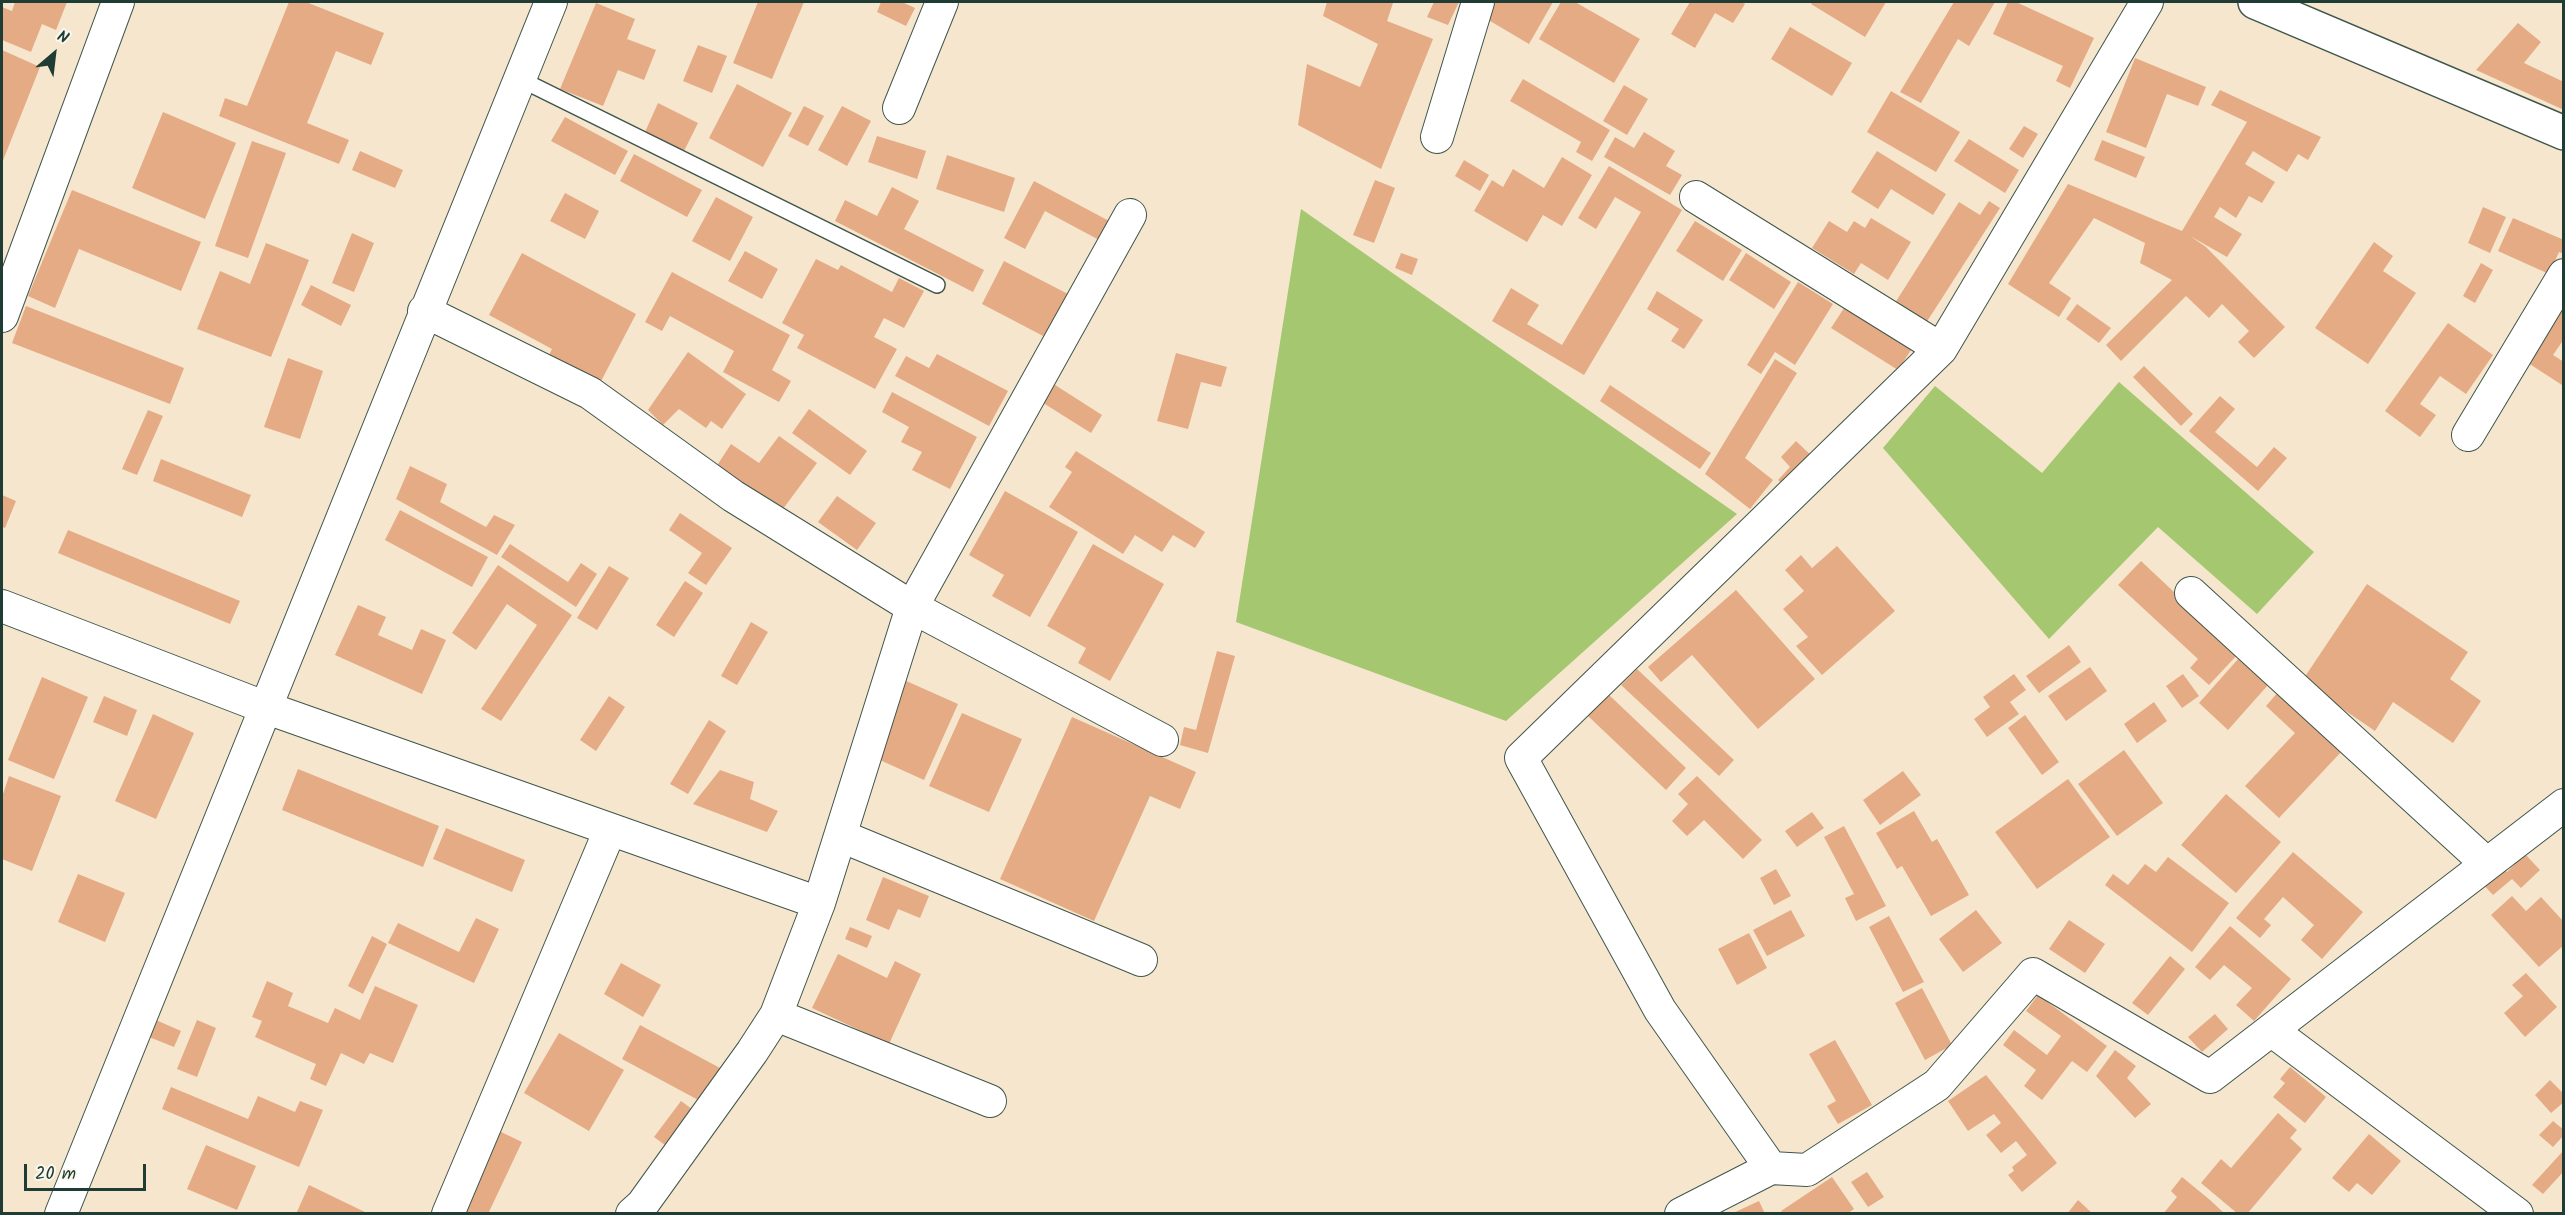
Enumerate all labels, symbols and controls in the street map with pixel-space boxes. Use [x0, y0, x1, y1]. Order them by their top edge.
north arrow [24, 24, 84, 84]
text: N [52, 24, 73, 51]
scale bar [27, 1152, 148, 1190]
text: 20 m [35, 1160, 76, 1189]

